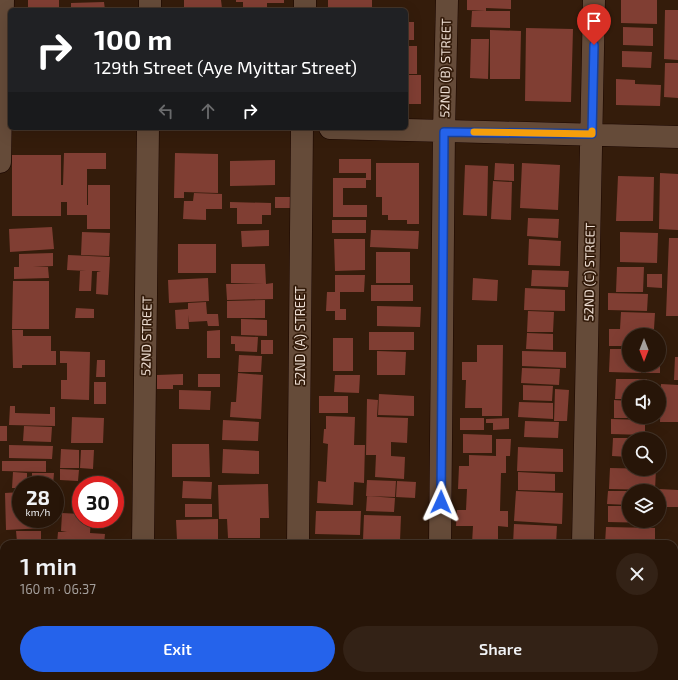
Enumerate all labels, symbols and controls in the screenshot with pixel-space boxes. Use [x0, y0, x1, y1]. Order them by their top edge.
pin [577, 4, 611, 45]
icon: arrive [583, 10, 605, 32]
street label: 52ND (B) STREET [436, 18, 454, 118]
text: 100 m [94, 22, 172, 56]
icon: right [28, 24, 80, 76]
text: 129th Street (Aye Myittar Street) [94, 56, 357, 78]
icon: left [155, 100, 177, 122]
icon: ahead [197, 100, 219, 122]
icon: right [239, 100, 261, 122]
street label: 52ND (C) STREET [580, 222, 598, 322]
street label: 52ND (A) STREET [292, 286, 308, 386]
street label: 52ND STREET [137, 295, 155, 376]
north arrow [622, 328, 666, 372]
map controls [622, 328, 666, 528]
button: sound [622, 380, 666, 424]
button: search [622, 432, 666, 476]
speed limit sign: 30 [72, 476, 124, 528]
position arrow [420, 481, 462, 523]
button: layers [622, 484, 666, 528]
text: 28 [26, 485, 50, 509]
text: km/h [26, 506, 50, 518]
text: 1 min [20, 551, 77, 580]
button: close [616, 553, 658, 595]
text: 160 m · 06:37 [20, 581, 96, 597]
button: Exit [20, 626, 335, 672]
button: Share [343, 626, 658, 672]

